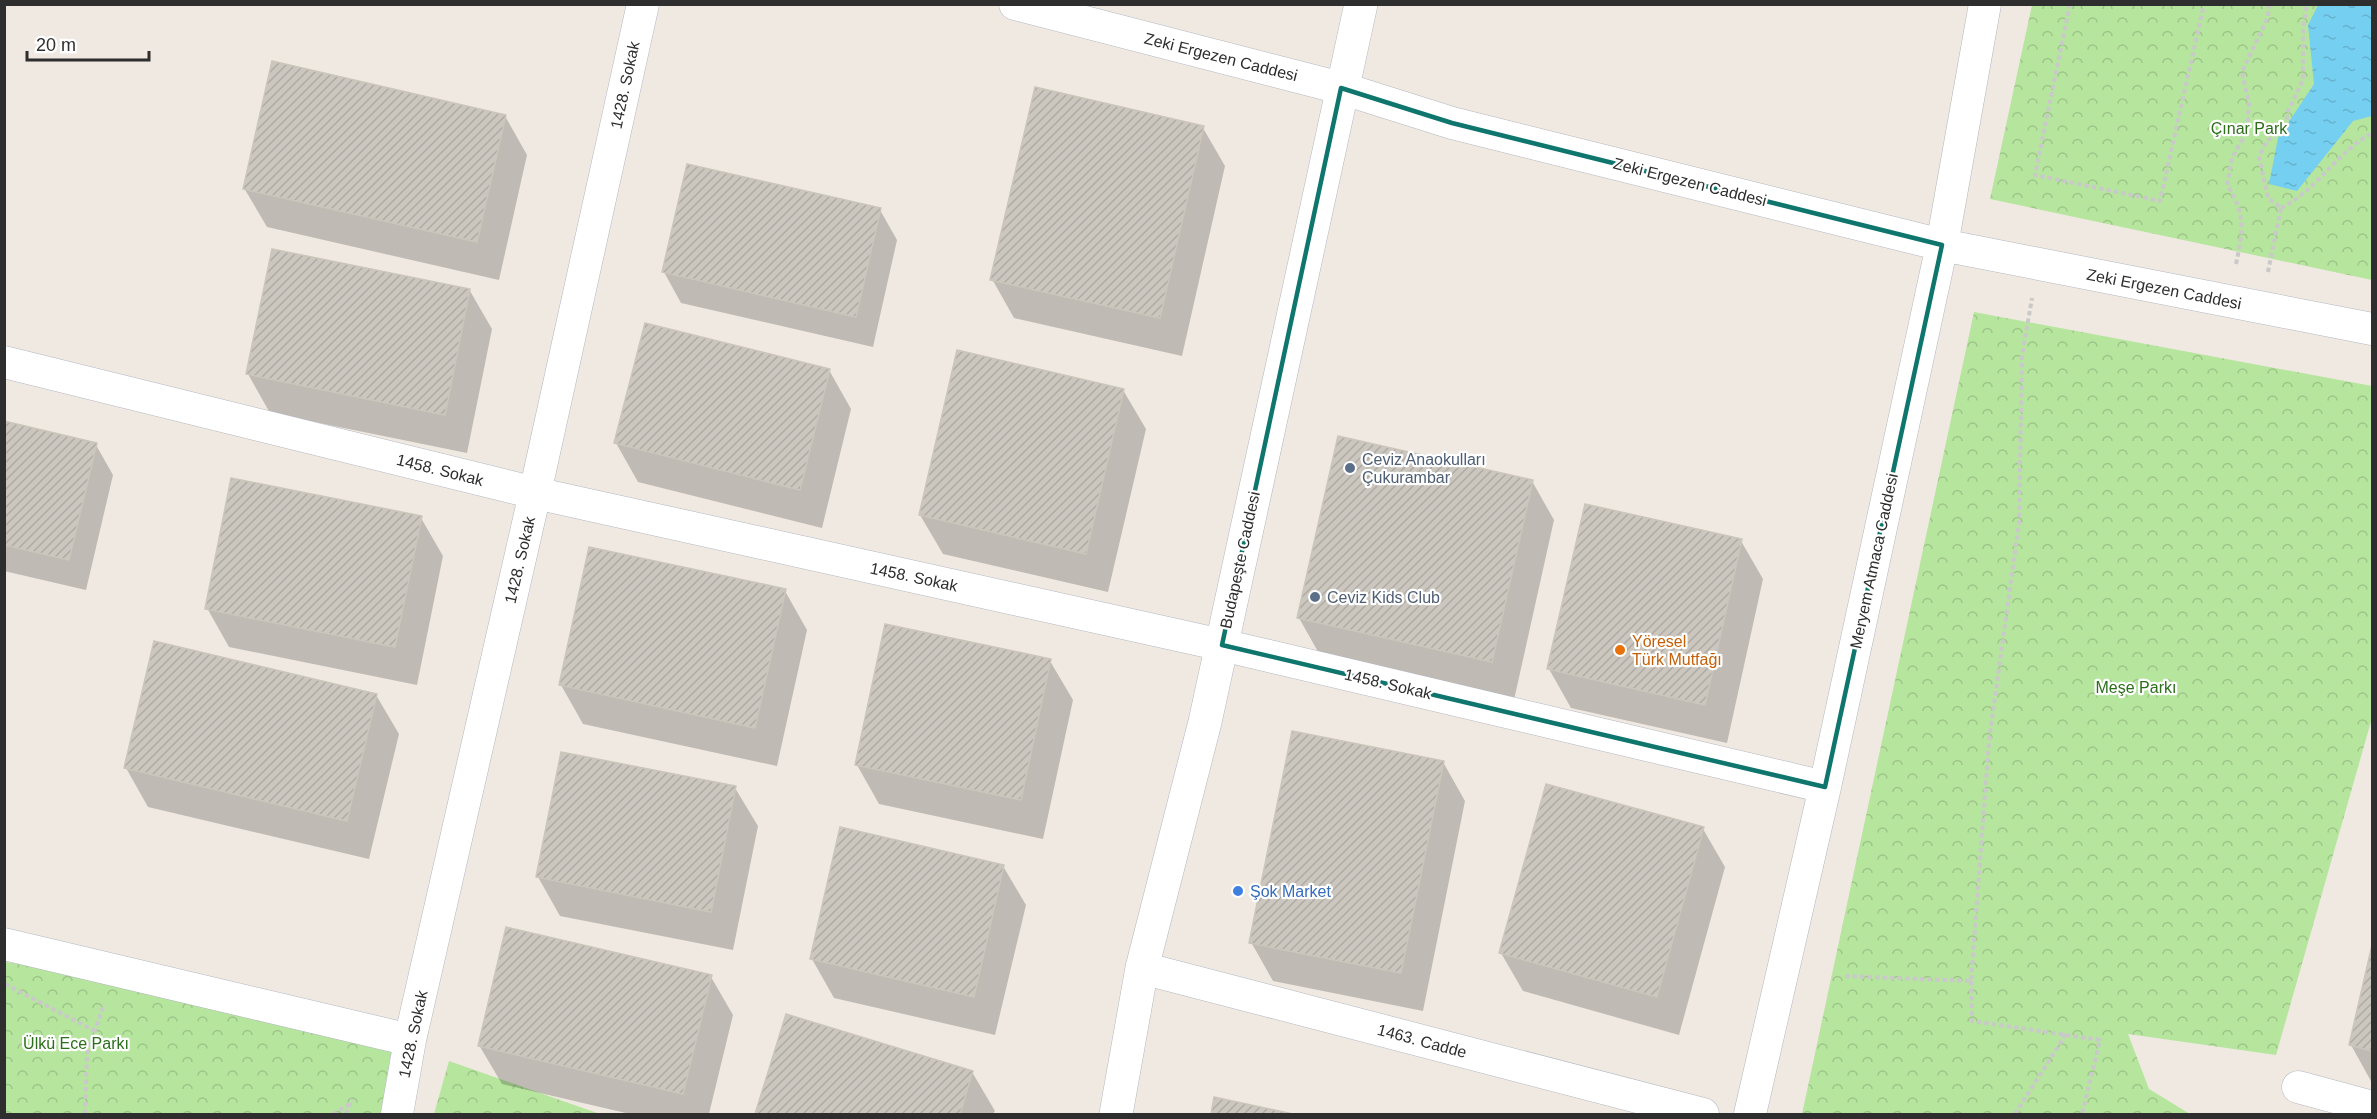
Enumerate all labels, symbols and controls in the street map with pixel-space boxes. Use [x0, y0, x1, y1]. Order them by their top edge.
scale bar [27, 24, 148, 62]
street label: Zeki Ergezen Caddesi [1143, 30, 1299, 84]
text: 20 m [36, 35, 76, 55]
street label: 1428. Sokak [607, 39, 643, 130]
park label: Çınar Park [2211, 120, 2288, 137]
street label: Zeki Ergezen Caddesi [1612, 155, 1768, 209]
street label: Zeki Ergezen Caddesi [2085, 266, 2243, 312]
street label: 1458. Sokak [395, 451, 486, 489]
place label: Ceviz Anaokulları Çukurambar [1362, 451, 1486, 486]
marker: Ceviz Anaokulları Çukurambar [1343, 461, 1357, 475]
street label: Meryem Atmaca Caddesi [1847, 472, 1901, 650]
street label: Budapeşte Caddesi [1217, 490, 1263, 630]
street label: 1428. Sokak [502, 514, 539, 605]
street label: 1458. Sokak [869, 559, 960, 595]
place label: Ceviz Kids Club [1327, 589, 1440, 606]
marker: Ceviz Kids Club [1308, 590, 1322, 604]
place label: Yöresel Türk Mutfağı [1632, 633, 1722, 668]
marker: Yöresel Türk Mutfağı [1613, 643, 1627, 657]
street label: 1458. Sokak [1343, 666, 1434, 703]
park label: Meşe Parkı [2096, 679, 2176, 696]
place label: Şok Market [1250, 883, 1331, 900]
marker: Şok Market [1231, 884, 1245, 898]
street label: 1428. Sokak [395, 988, 431, 1079]
street label: 1463. Cadde [1376, 1021, 1469, 1061]
park label: Ülkü Ece Parkı [23, 1035, 129, 1052]

